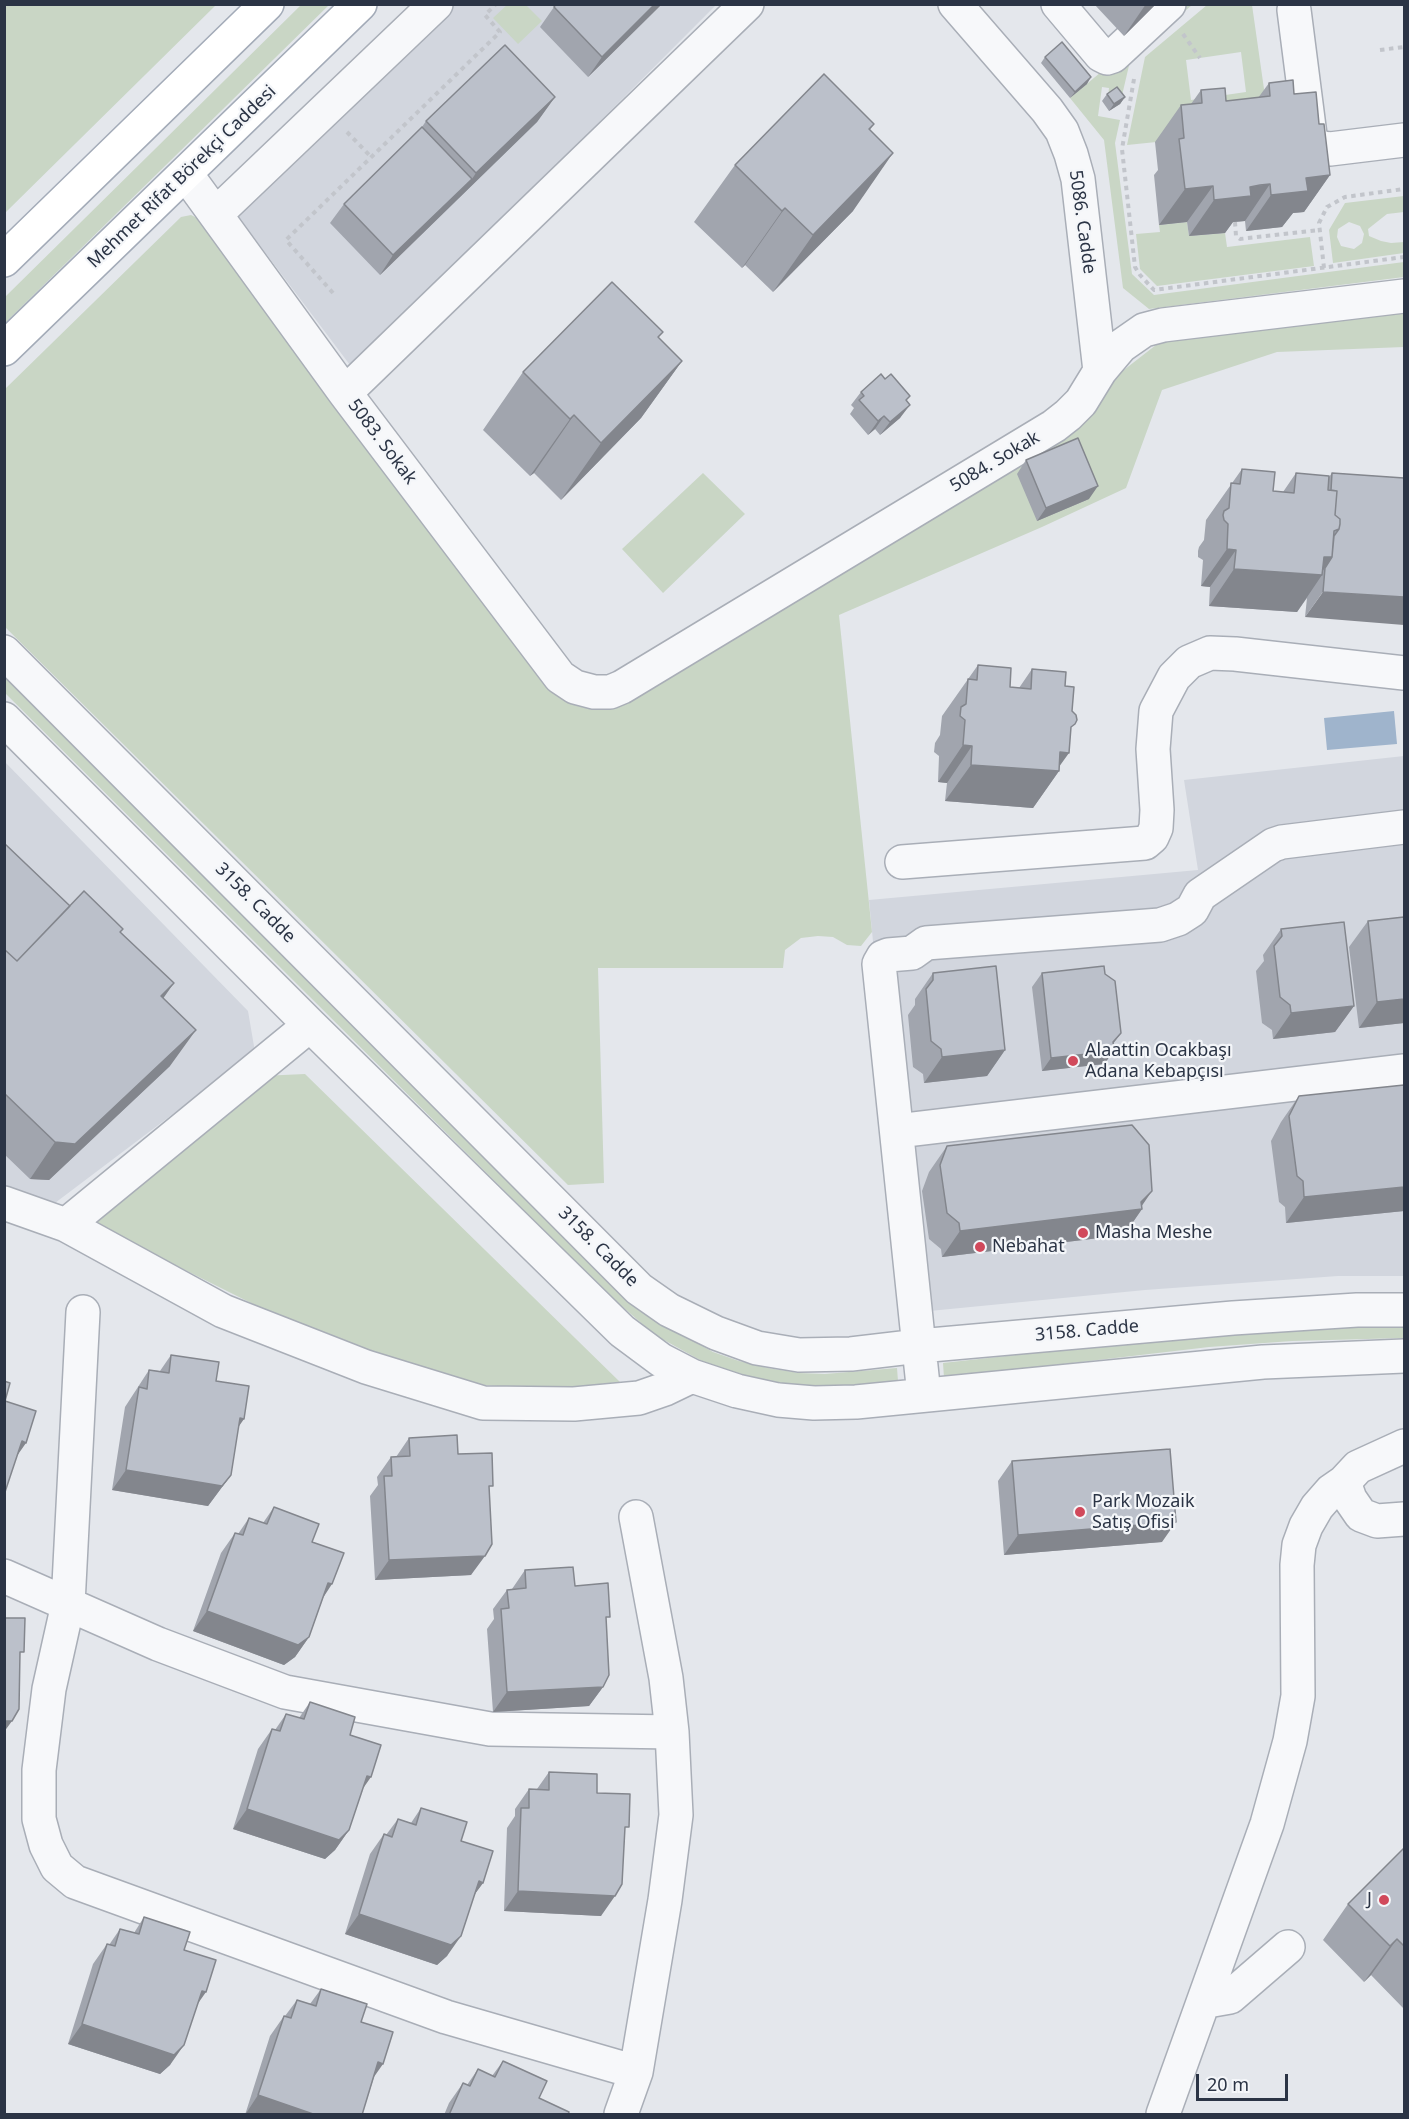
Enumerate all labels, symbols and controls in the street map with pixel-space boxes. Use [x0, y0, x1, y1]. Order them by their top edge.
street label: Mehmet Rifat Börekçi Caddesi [83, 81, 281, 273]
street label: 5086. Cadde [1064, 169, 1100, 275]
street label: 5083. Sokak [343, 395, 421, 489]
street label: 5084. Sokak [946, 427, 1044, 497]
street label: 3158. Cadde [210, 858, 300, 948]
place label: Alaattin Ocakbaşı Adana Kebapçısı [1085, 1040, 1232, 1082]
marker: Alaattin Ocakbaşı Adana Kebapçısı [1066, 1054, 1080, 1068]
street label: 3158. Cadde [553, 1202, 643, 1292]
place label: Masha Meshe [1095, 1222, 1212, 1244]
marker: Masha Meshe [1076, 1226, 1090, 1240]
place label: Nebahat [992, 1236, 1065, 1258]
marker: Nebahat [973, 1240, 987, 1254]
street label: 3158. Cadde [1034, 1316, 1140, 1346]
place label: Park Mozaik Satış Ofisi [1092, 1491, 1195, 1534]
marker: Park Mozaik Satış Ofisi [1073, 1505, 1087, 1519]
place label: J [1367, 1889, 1372, 1911]
marker: J [1377, 1893, 1391, 1907]
scale bar [1199, 2062, 1290, 2100]
text: 20 m [1207, 2072, 1249, 2096]

